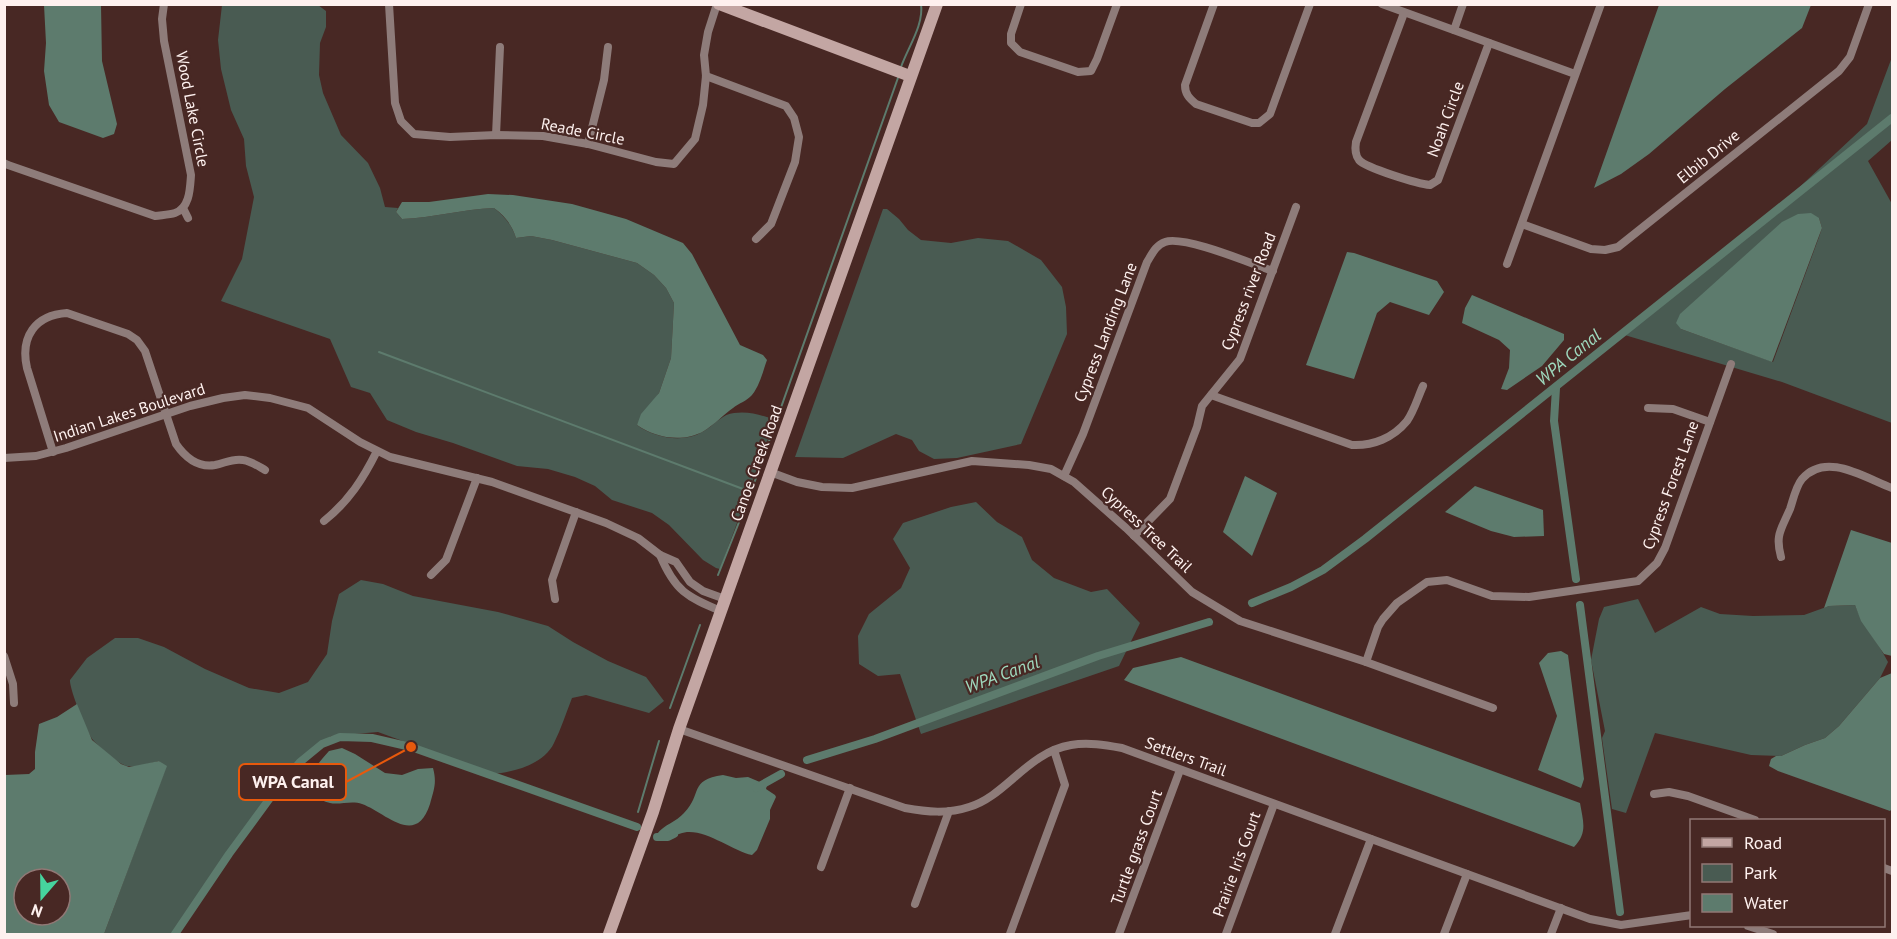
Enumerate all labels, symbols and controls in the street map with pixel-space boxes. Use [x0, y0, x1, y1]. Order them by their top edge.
street label: Wood Lake Circle [172, 50, 214, 168]
street label: Noah Circle [1422, 78, 1468, 160]
street label: Reade Circle [540, 113, 626, 149]
street label: Elbib Drive [1673, 125, 1743, 187]
street label: Cypress river Road [1216, 229, 1280, 353]
street label: Cypress Landing Lane [1069, 259, 1141, 405]
water label: WPA Canal [1531, 324, 1606, 390]
street label: Indian Lakes Boulevard [51, 378, 207, 446]
street label: Canoe Creek Road [726, 402, 786, 524]
street label: Cypress Forest Lane [1637, 418, 1703, 552]
street label: Cypress Tree Trail [1097, 482, 1197, 577]
water label: WPA Canal [962, 650, 1043, 698]
street label: Settlers Trail [1142, 732, 1230, 780]
callout: WPA Canal [239, 764, 346, 800]
text: WPA Canal [252, 770, 335, 793]
street label: Turtle grass Court [1106, 786, 1166, 907]
street label: Prairie Iris Court [1208, 808, 1265, 919]
legend [1690, 819, 1885, 927]
text: Road [1744, 831, 1782, 854]
text: Park [1744, 861, 1777, 884]
north arrow [12, 867, 72, 927]
text: Water [1744, 891, 1788, 914]
text: N [29, 900, 45, 922]

